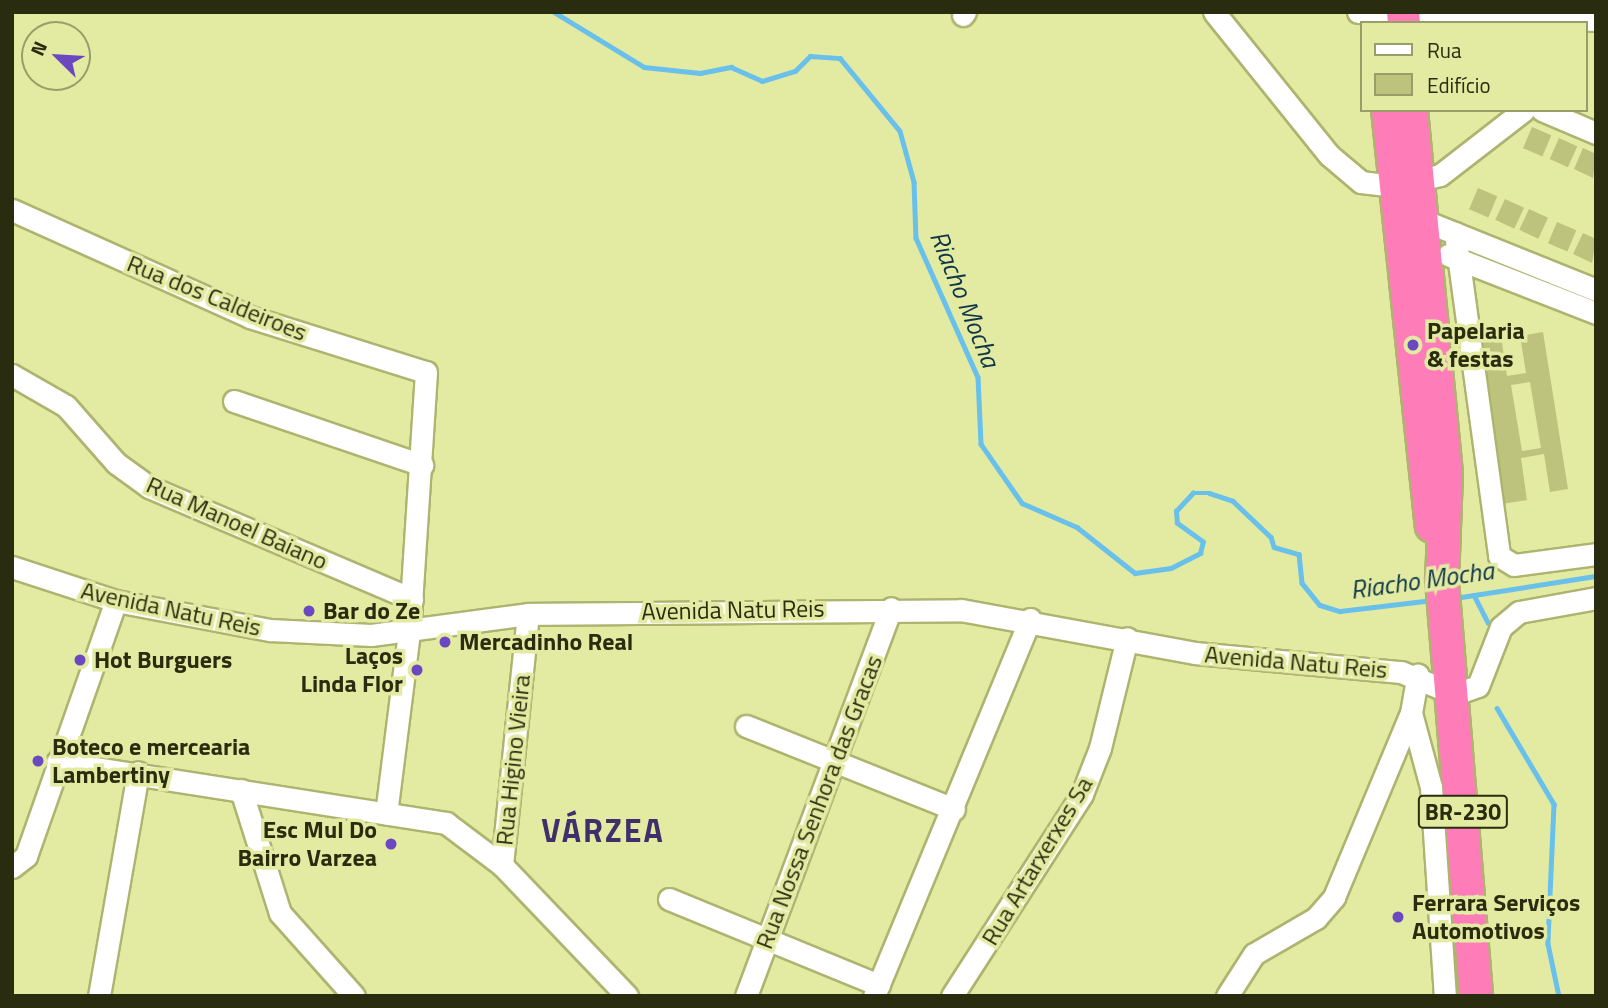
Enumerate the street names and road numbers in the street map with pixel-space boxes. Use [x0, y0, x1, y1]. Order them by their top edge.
street label: Rua dos Caldeiroes [123, 249, 311, 347]
street label: Rua Manoel Baiano [142, 470, 332, 576]
street label: Avenida Natu Reis [78, 576, 264, 642]
street label: Avenida Natu Reis [641, 594, 825, 626]
street label: Avenida Natu Reis [1203, 640, 1389, 684]
street label: Rua Nossa Senhora das Gracas [750, 651, 888, 953]
street label: Rua Higino Vieira [490, 673, 536, 847]
street label: Rua Artarxerxes Sa [975, 772, 1099, 950]
road number: BR-230 [1418, 792, 1508, 832]

